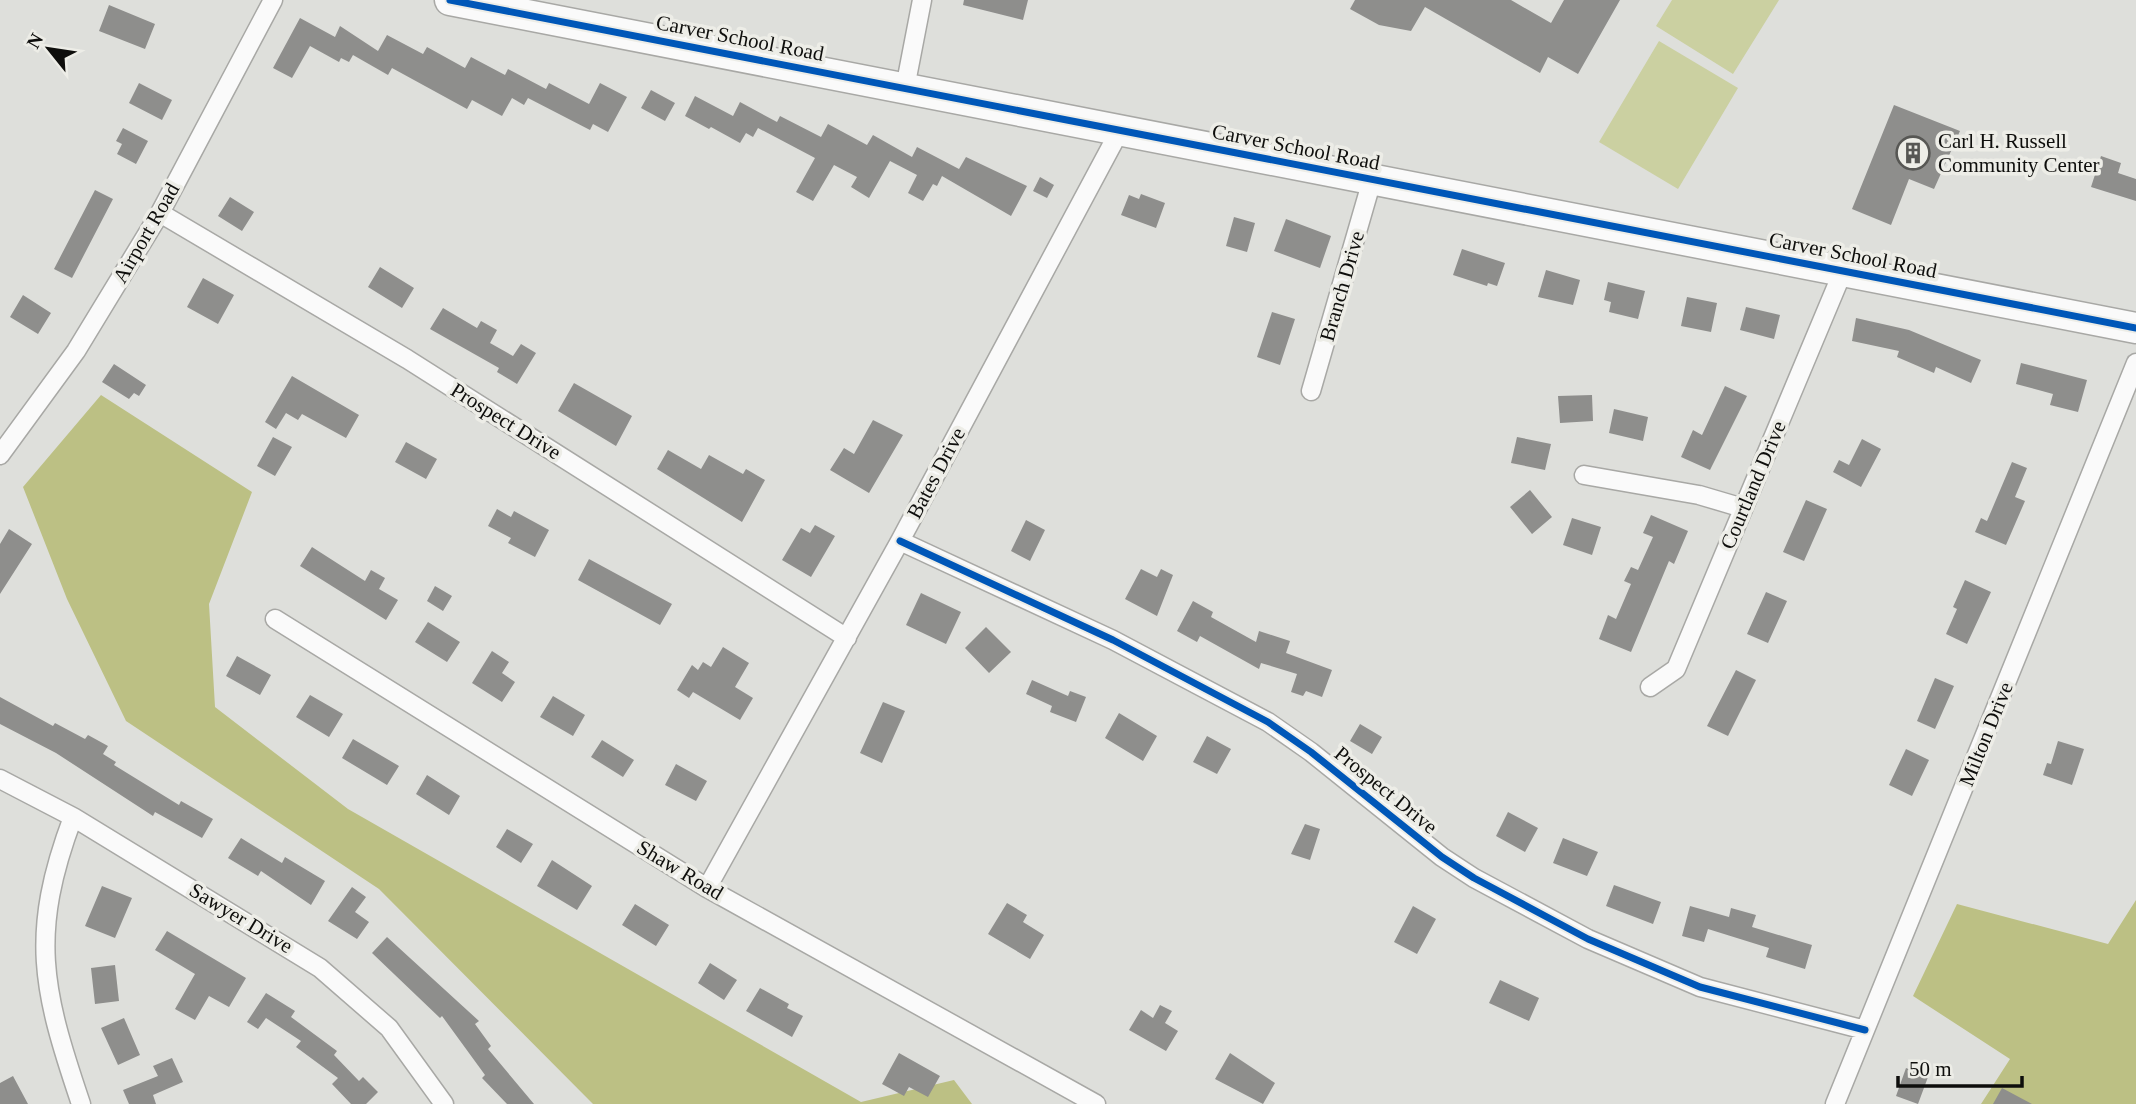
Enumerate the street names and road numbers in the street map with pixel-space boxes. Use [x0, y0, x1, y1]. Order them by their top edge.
street label: Carver School Road [654, 10, 826, 66]
street label: Carver School Road [1210, 119, 1382, 175]
street label: Airport Road [108, 178, 184, 287]
street label: Carver School Road [1767, 227, 1939, 283]
street label: Branch Drive [1315, 228, 1369, 344]
street label: Prospect Drive [446, 378, 566, 464]
street label: Courtland Drive [1715, 417, 1791, 553]
street label: Bates Drive [902, 423, 970, 523]
street label: Milton Drive [1954, 678, 2018, 790]
street label: Prospect Drive [1330, 741, 1442, 839]
street label: Shaw Road [633, 835, 728, 905]
street label: Sawyer Drive [185, 878, 297, 958]

